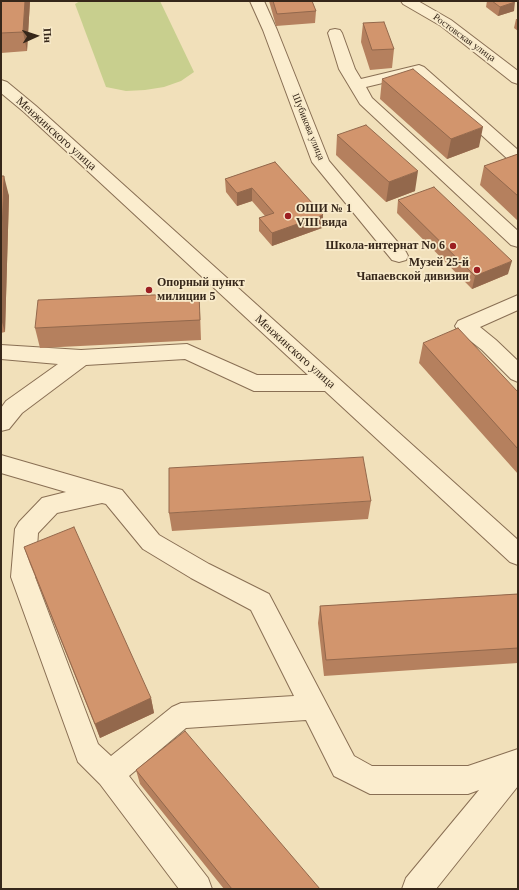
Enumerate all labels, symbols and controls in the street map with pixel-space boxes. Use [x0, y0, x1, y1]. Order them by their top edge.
street label: Ростовская улица [430, 11, 498, 65]
north arrow [16, 16, 56, 56]
text: Пн [42, 28, 54, 43]
street label: Шубикова улица [289, 92, 327, 162]
street label: Менжинского улица [13, 94, 99, 174]
place label: ОШИ № 1 VIII вида [296, 202, 352, 230]
marker: ОШИ № 1 VIII вида [283, 211, 293, 221]
place label: Школа-интернат No 6 [326, 239, 445, 253]
marker: Школа-интернат No 6 [448, 241, 458, 251]
place label: Музей 25-й Чапаевской дивизии [356, 256, 469, 284]
marker: Музей 25-й Чапаевской дивизии [472, 265, 482, 275]
place label: Опорный пункт милиции 5 [157, 276, 245, 304]
marker: Опорный пункт милиции 5 [144, 285, 154, 295]
street label: Менжинского улица [252, 312, 338, 392]

